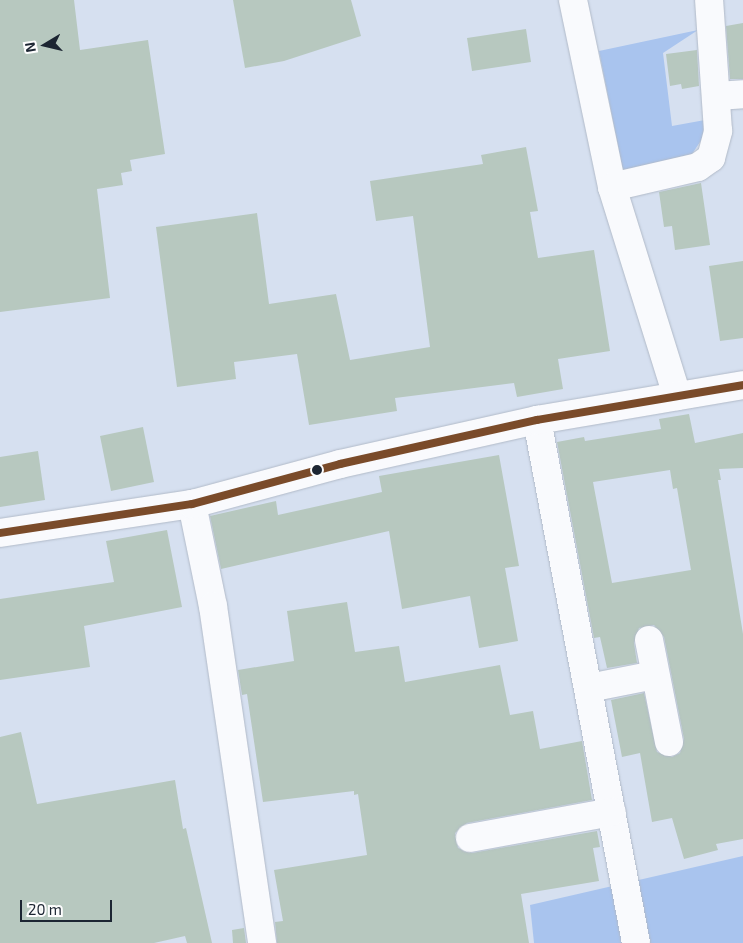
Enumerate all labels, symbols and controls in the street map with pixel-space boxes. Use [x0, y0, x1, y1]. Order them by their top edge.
north arrow [20, 20, 70, 70]
text: N [21, 41, 39, 54]
unlabelled marker [312, 465, 322, 475]
scale bar [22, 890, 115, 922]
text: 20 m [28, 900, 62, 918]

